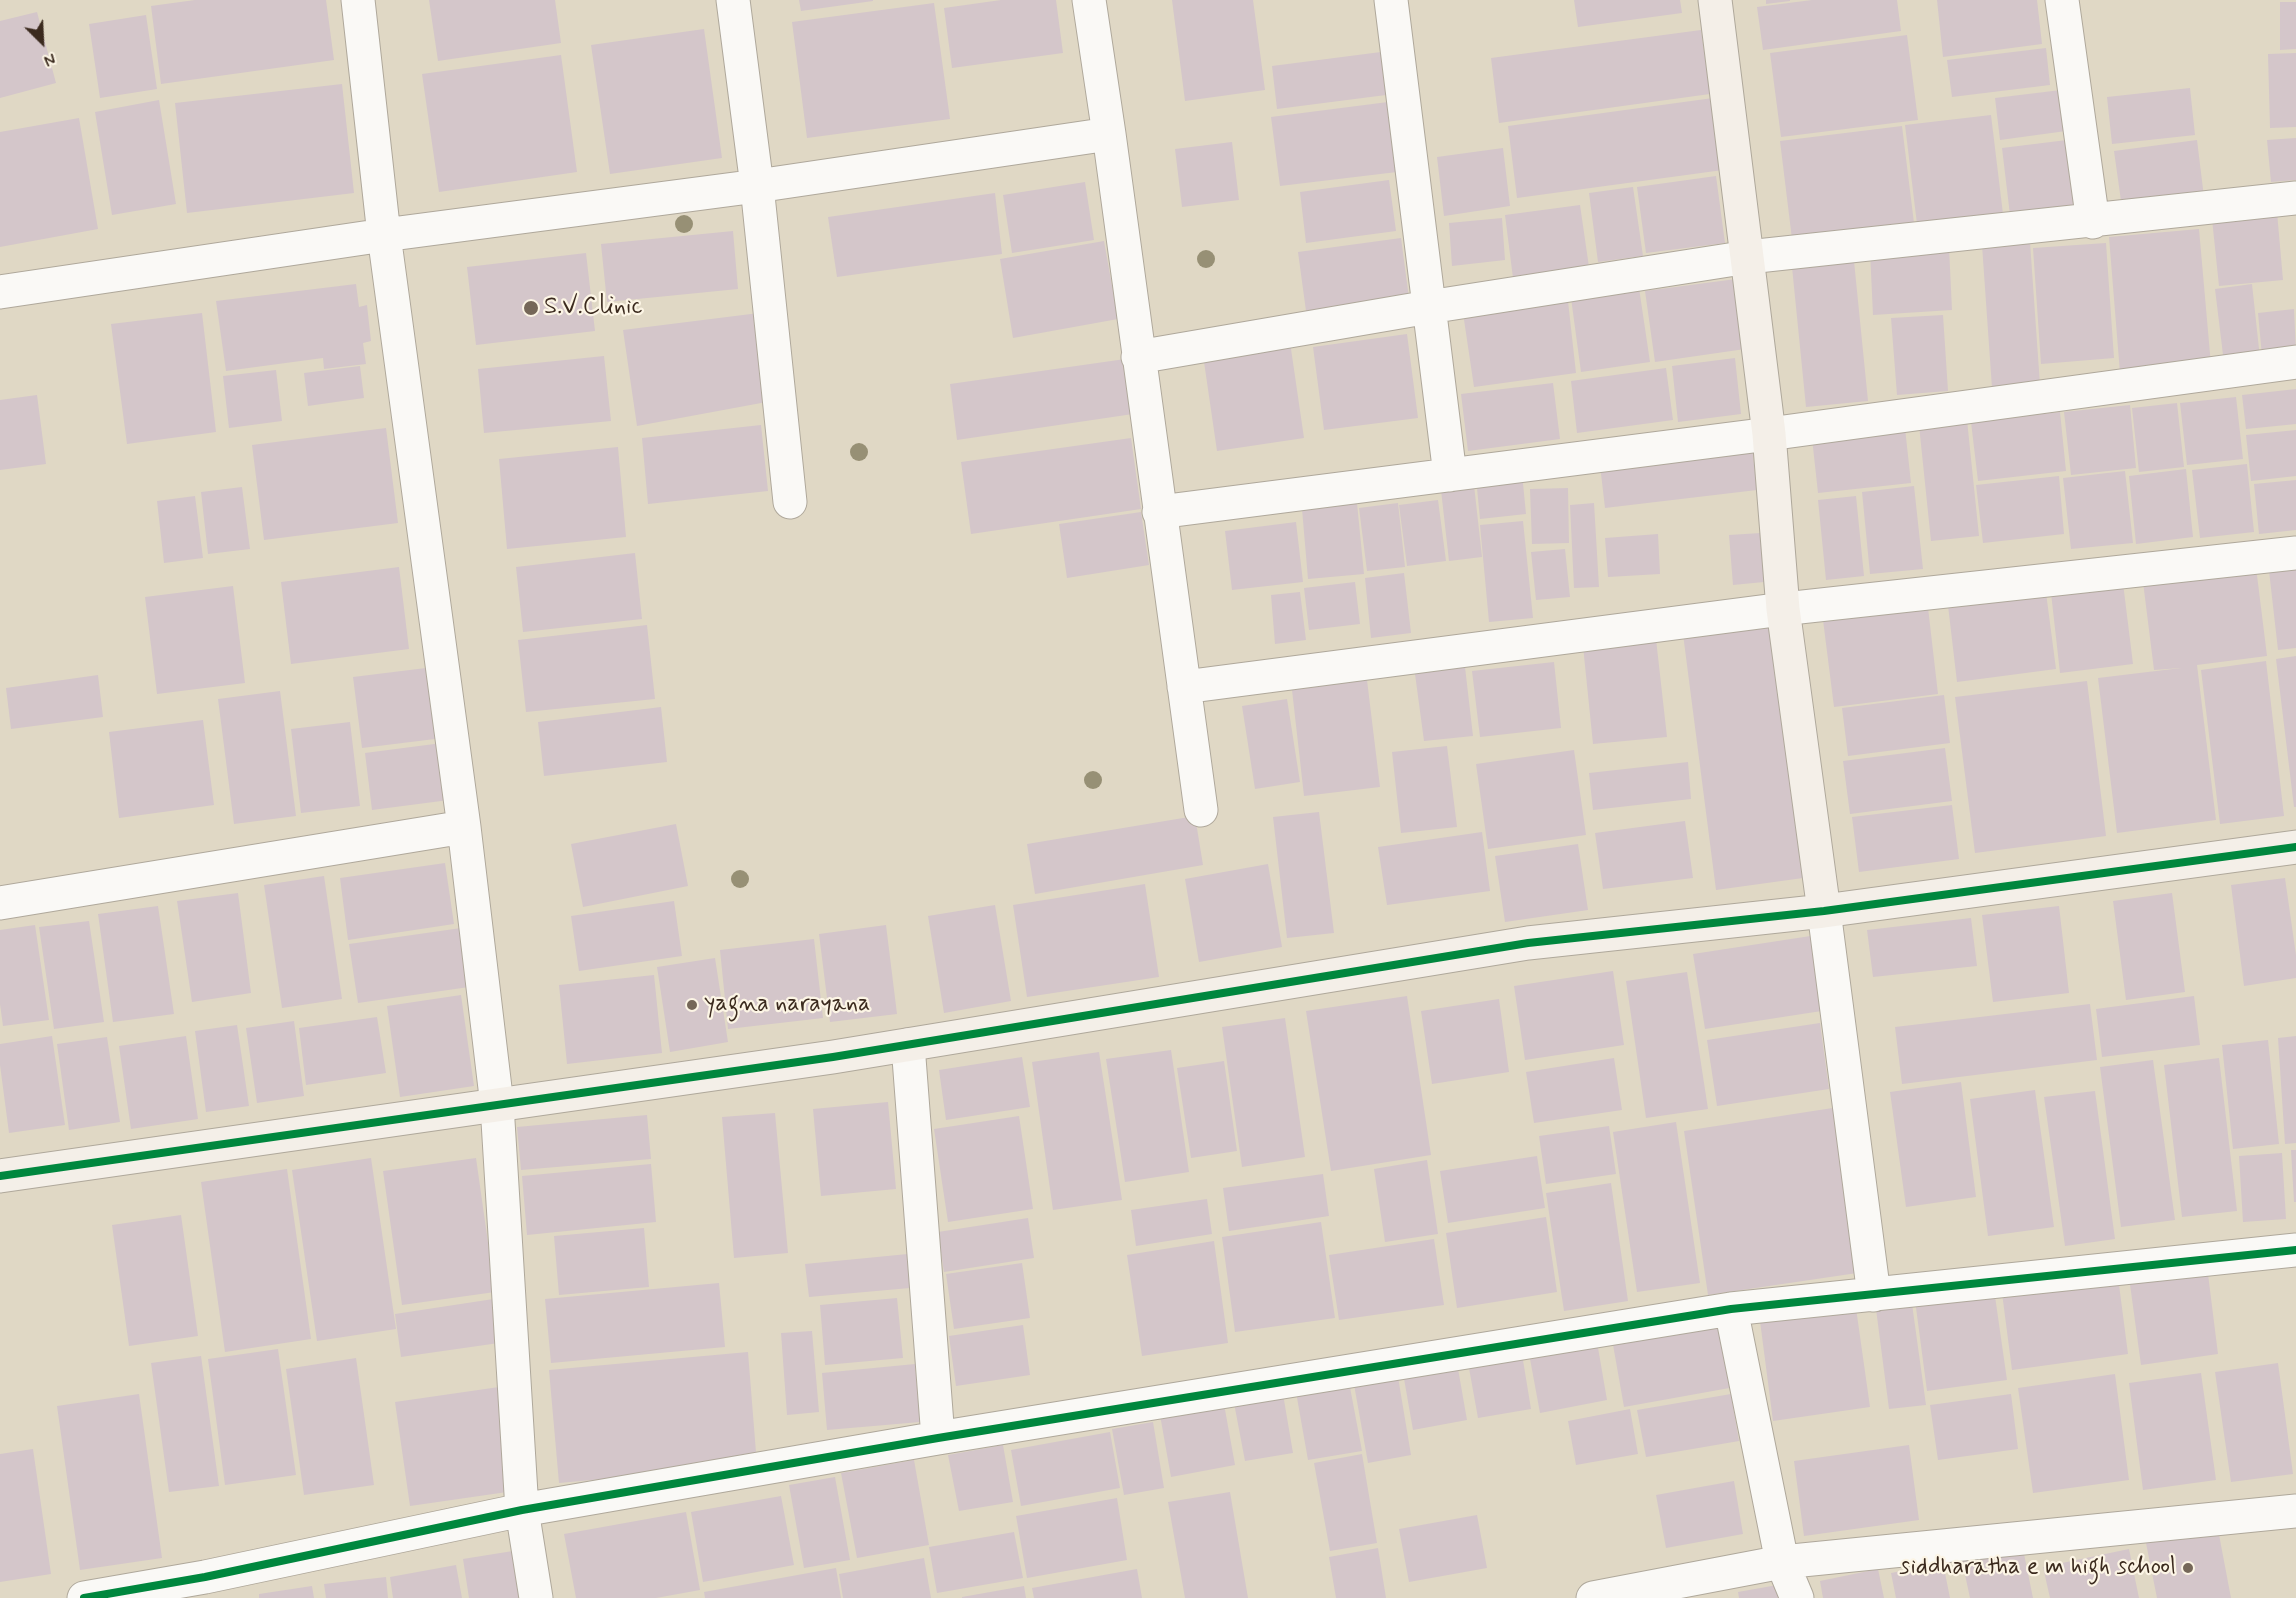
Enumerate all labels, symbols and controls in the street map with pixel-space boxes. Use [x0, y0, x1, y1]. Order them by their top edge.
north arrow [12, 12, 72, 72]
text: N [40, 47, 59, 71]
place label: S.V.Clinic [544, 294, 642, 322]
marker: S.V.Clinic [522, 299, 540, 317]
place label: yagna narayana [704, 991, 870, 1019]
marker: yagna narayana [685, 998, 699, 1012]
place label: siddharatha e m high school [1899, 1554, 2176, 1582]
marker: siddharatha e m high school [2181, 1561, 2195, 1575]

